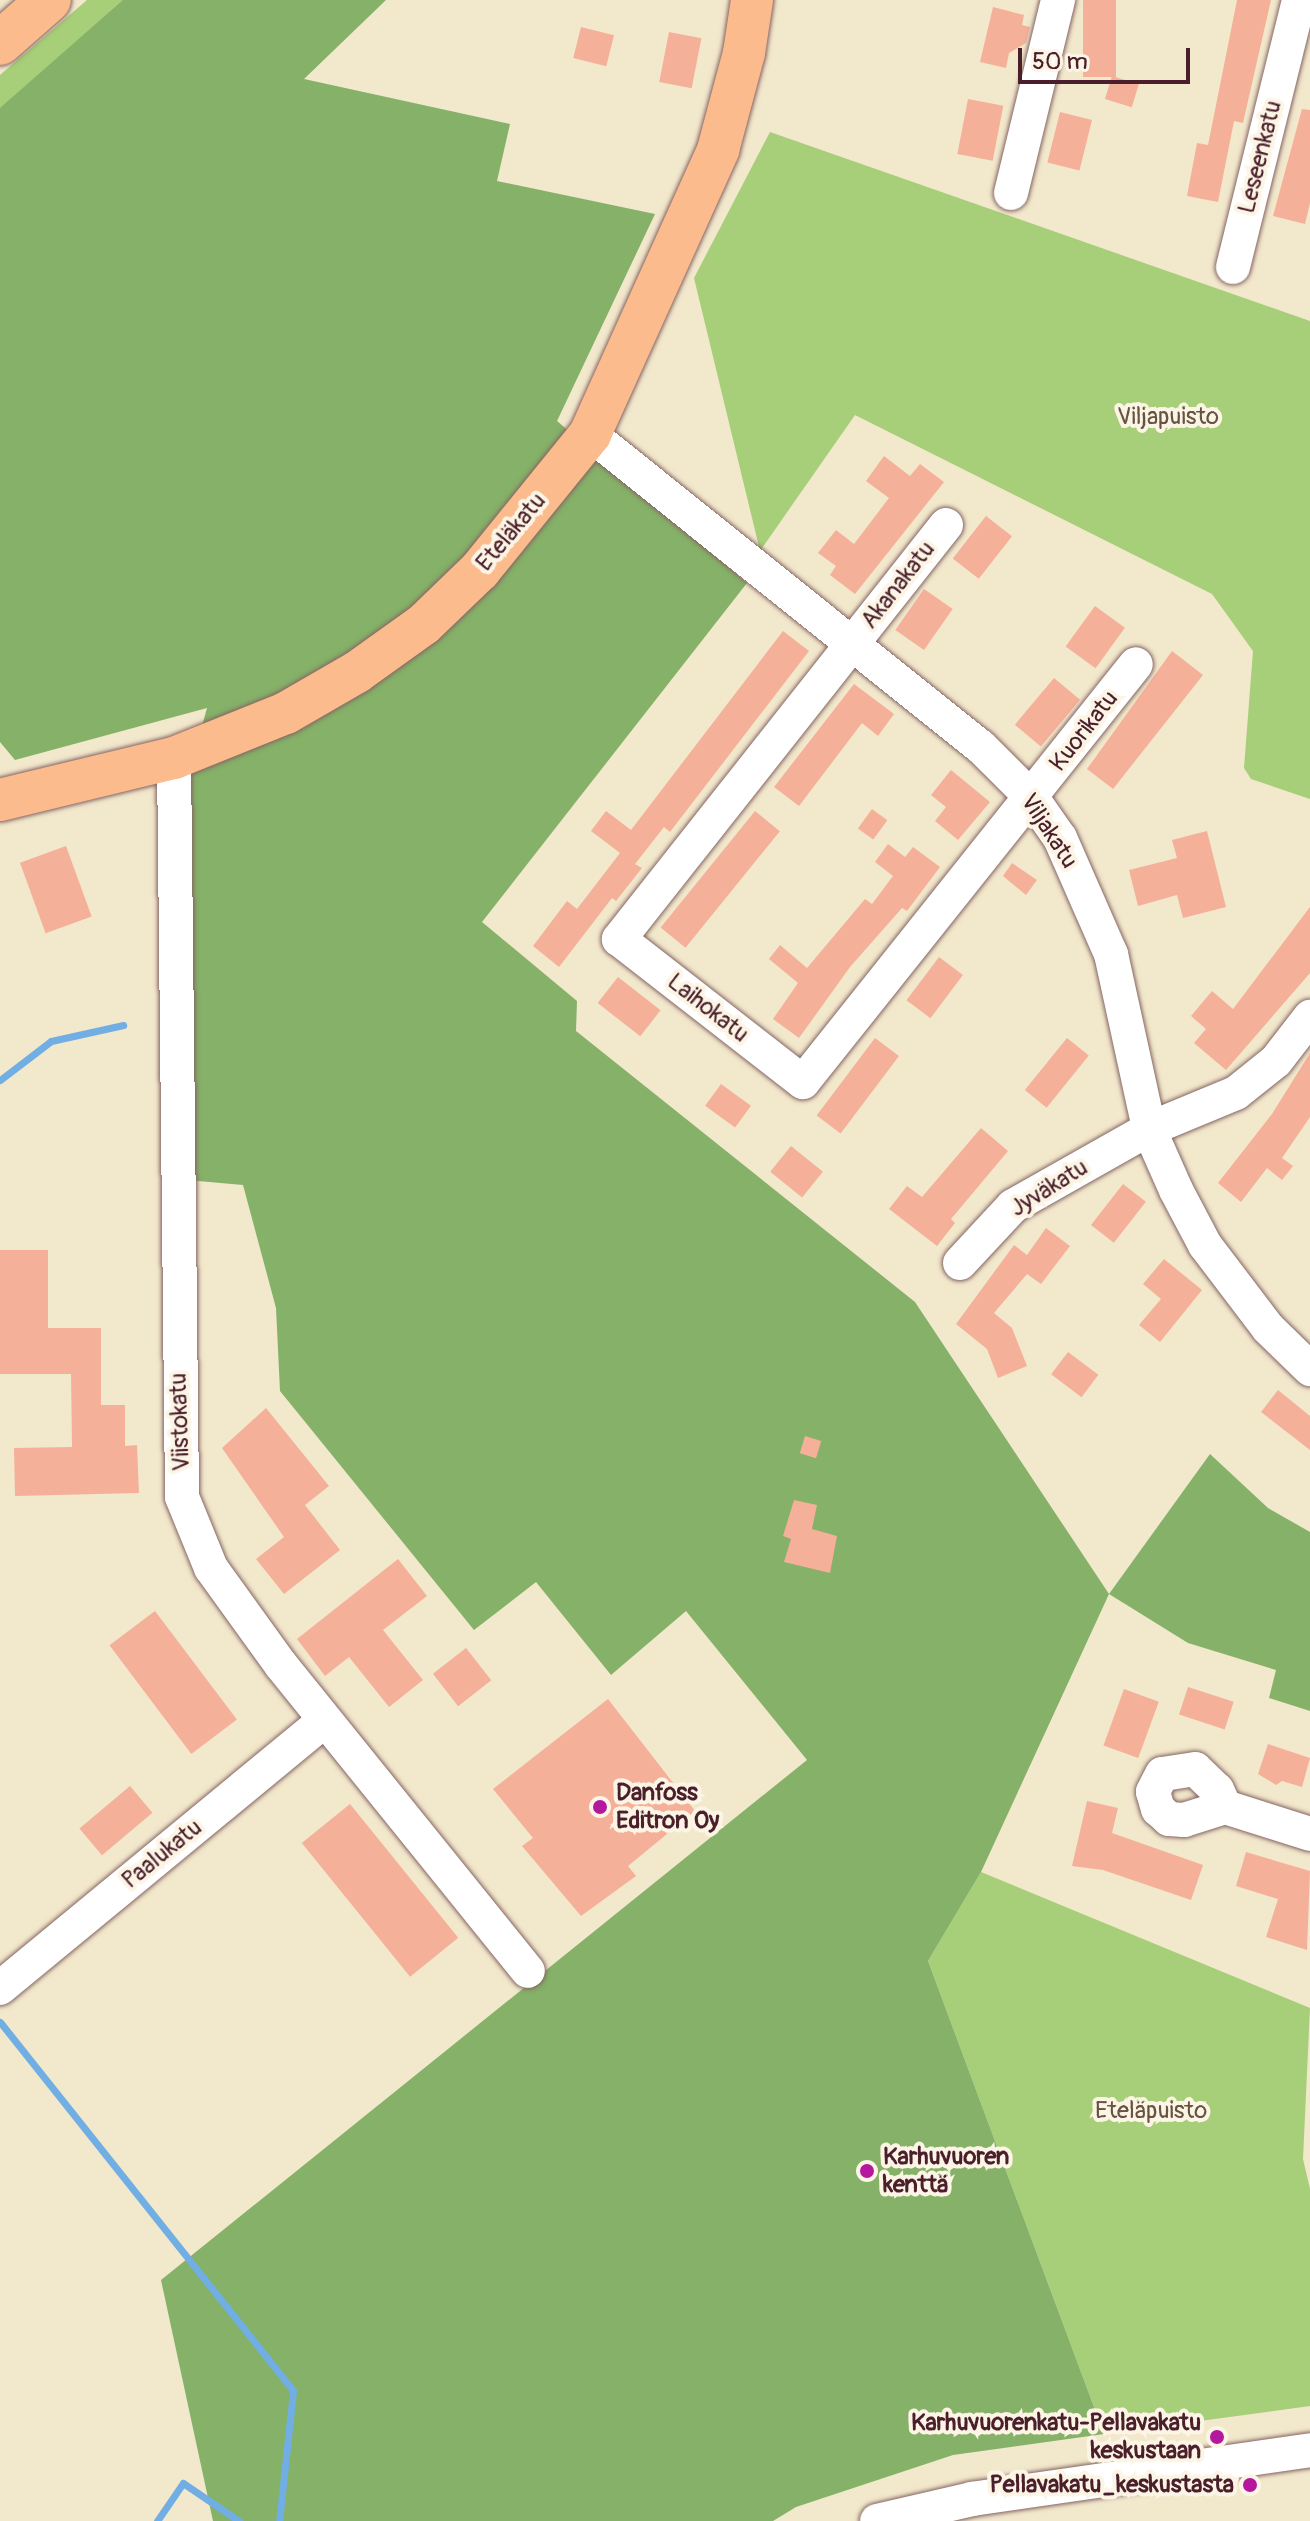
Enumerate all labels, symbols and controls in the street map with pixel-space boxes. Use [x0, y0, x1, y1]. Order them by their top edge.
scale bar [1022, 32, 1194, 82]
text: 50 m [1032, 47, 1088, 76]
street label: Leseenkatu [1232, 98, 1288, 216]
park label: Viljapuisto [1117, 403, 1219, 431]
street label: Eteläkatu [470, 487, 552, 577]
street label: Akanakatu [855, 536, 941, 634]
street label: Kuorikatu [1044, 685, 1124, 777]
street label: Viljakatu [1014, 788, 1084, 874]
street label: Laihokatu [662, 967, 754, 1049]
street label: Jyväkatu [1005, 1153, 1093, 1223]
street label: Viistokatu [164, 1372, 196, 1472]
place label: Danfoss Editron Oy [616, 1779, 719, 1835]
marker: Danfoss Editron Oy [591, 1798, 609, 1816]
street label: Paalukatu [116, 1813, 208, 1895]
park label: Eteläpuisto [1095, 2097, 1207, 2125]
place label: Karhuvuoren kenttä [883, 2143, 1009, 2199]
marker: Karhuvuoren kenttä [858, 2162, 876, 2180]
place label: Karhuvuorenkatu-Pellavakatu keskustaan [911, 2409, 1201, 2465]
marker: Karhuvuorenkatu-Pellavakatu keskustaan [1208, 2428, 1226, 2446]
place label: Pellavakatu_keskustasta [990, 2471, 1234, 2499]
marker: Pellavakatu_keskustasta [1241, 2476, 1259, 2494]

